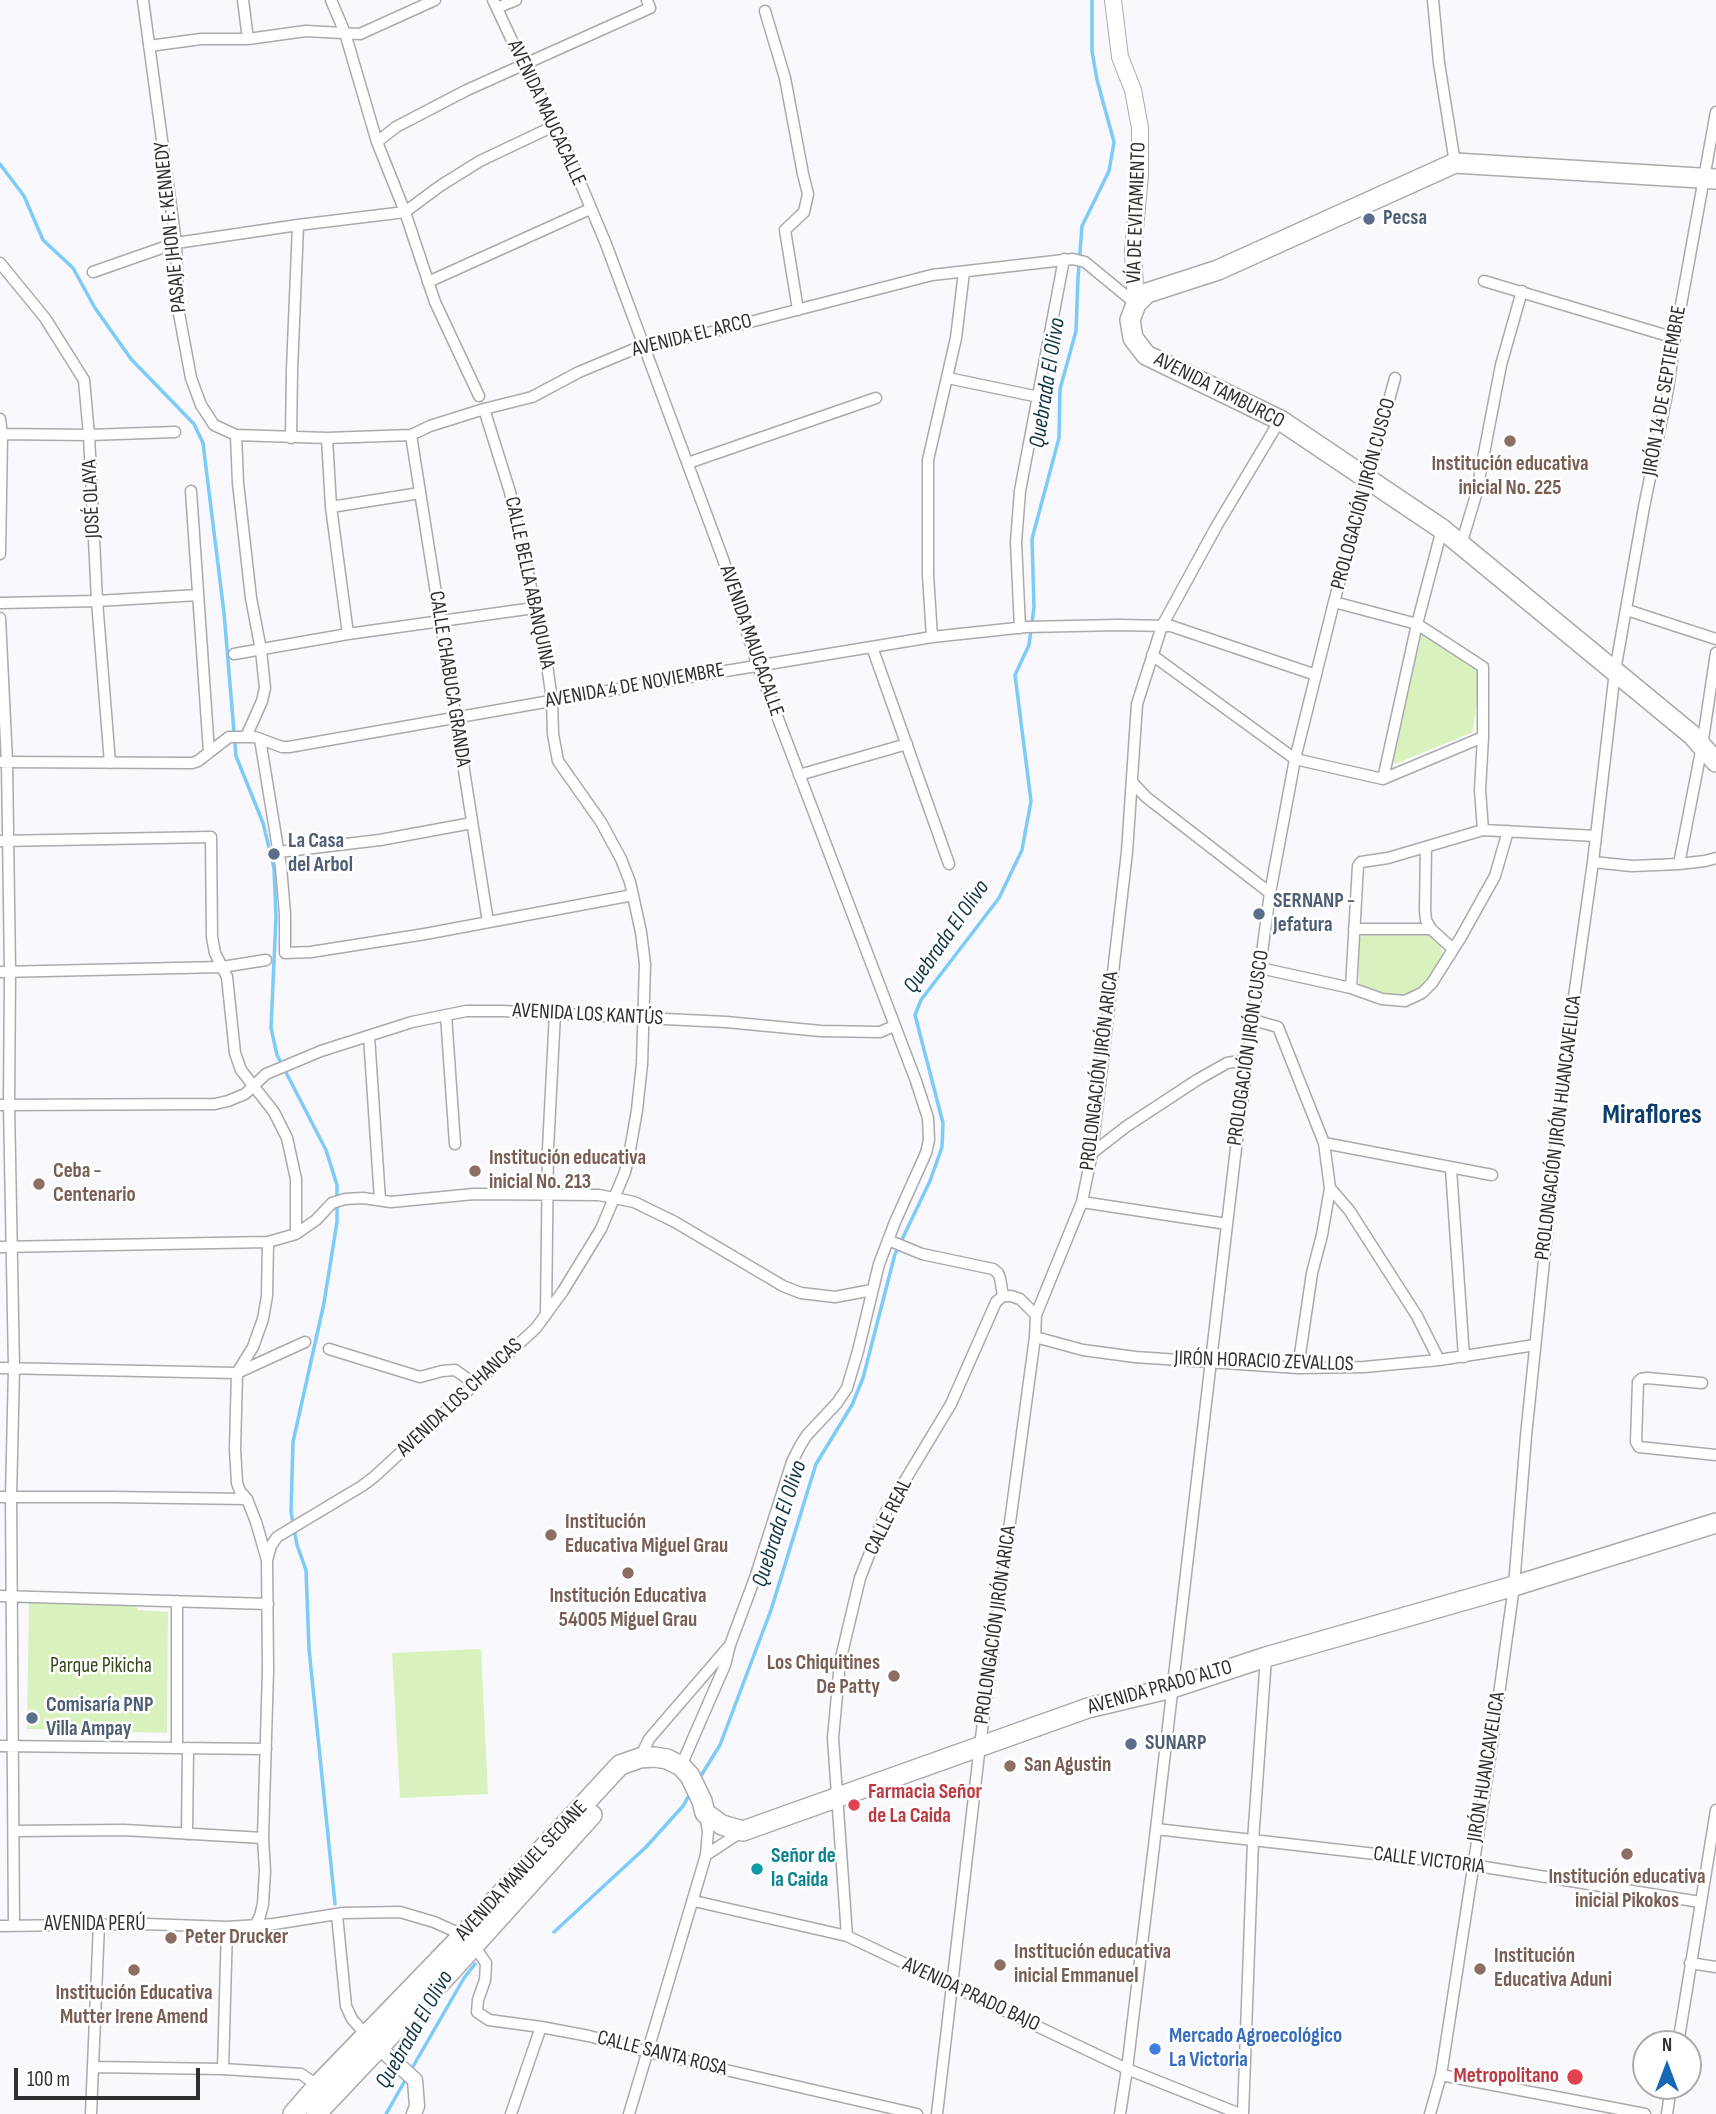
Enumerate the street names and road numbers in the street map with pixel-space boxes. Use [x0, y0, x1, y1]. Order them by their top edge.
street label: AVENIDA MAUCACALLE [501, 36, 591, 190]
street label: PASAJE JHON F. KENNEDY [149, 140, 193, 314]
street label: VÍA DE EVITAMIENTO [1122, 142, 1152, 284]
street label: JIRÓN 14 DE SEPTIEMBRE [1638, 304, 1692, 478]
street label: AVENIDA EL ARCO [630, 309, 754, 363]
street label: AVENIDA TAMBURCO [1150, 347, 1288, 435]
street label: PROLOGACIÓN JIRÓN CUSCO [1326, 396, 1402, 592]
street label: JOSÉ OLAYA [77, 459, 107, 539]
street label: CALLE BELLA ABANQUINA [498, 495, 560, 671]
street label: AVENIDA MAUCACALLE [713, 562, 789, 720]
street label: CALLE CHABUCA GRANDA [423, 589, 475, 769]
street label: AVENIDA 4 DE NOVIEMBRE [543, 658, 727, 714]
street label: PROLOGACIÓN JIRÓN CUSCO [1223, 949, 1275, 1147]
street label: PROLONGACIÓN JIRÓN ARICA [1075, 970, 1125, 1172]
street label: PROLONGACIÓN JIRÓN HUANCAVELICA [1530, 994, 1588, 1262]
street label: AVENIDA LOS KANTÚS [512, 998, 664, 1032]
street label: AVENIDA LOS CHANCAS [392, 1333, 528, 1463]
street label: JIRÓN HORACIO ZEVALLOS [1174, 1346, 1354, 1378]
street label: CALLE REAL [860, 1475, 918, 1559]
street label: PROLONGACIÓN JIRÓN ARICA [970, 1524, 1022, 1726]
street label: AVENIDA PRADO ALTO [1085, 1655, 1235, 1721]
street label: JIRÓN HUANCAVELICA [1463, 1690, 1511, 1844]
street label: AVENIDA MANUEL SEOANE [451, 1796, 593, 1946]
street label: CALLE VICTORIA [1372, 1842, 1486, 1880]
street label: AVENIDA PERÚ [44, 1912, 146, 1938]
street label: AVENIDA PRADO BAJO [898, 1952, 1044, 2038]
street label: CALLE SANTA ROSA [594, 2026, 730, 2082]

